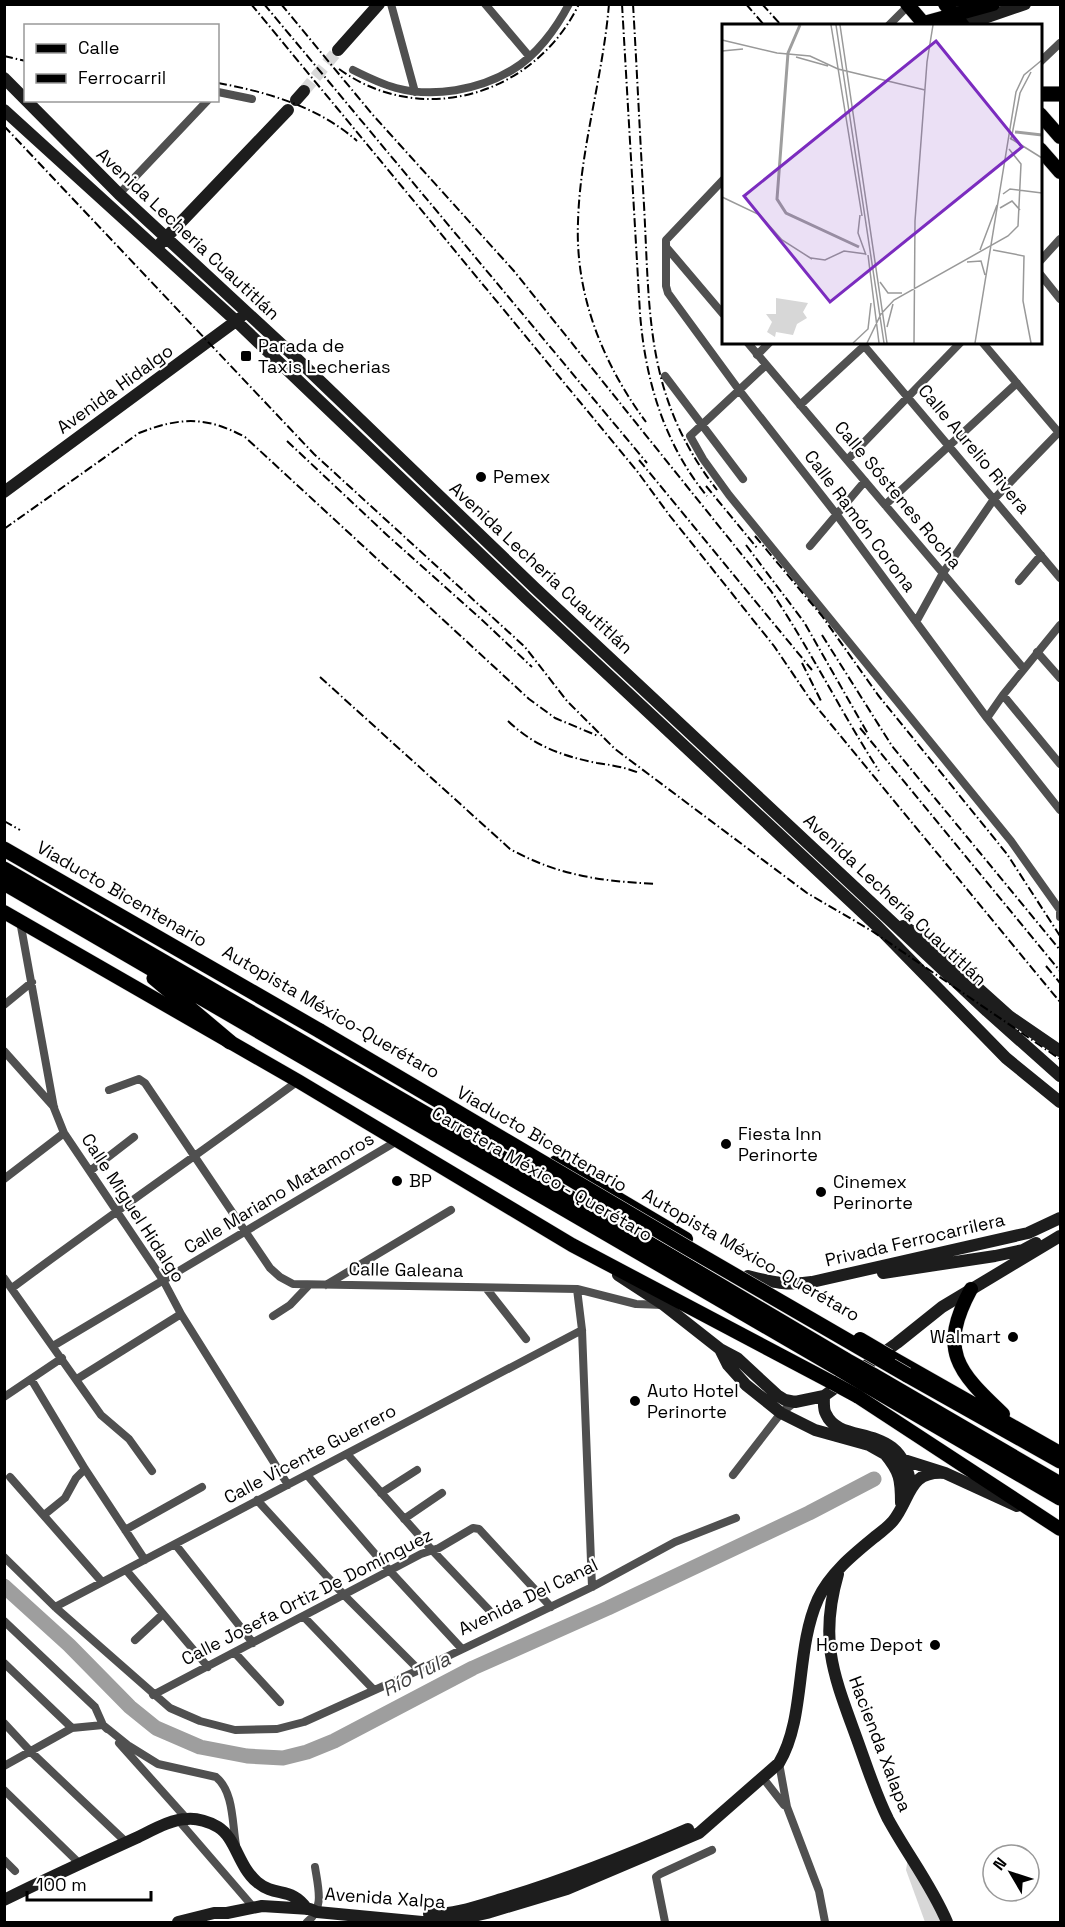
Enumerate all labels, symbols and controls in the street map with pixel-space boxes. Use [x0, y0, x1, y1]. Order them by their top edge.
legend [24, 24, 219, 102]
inset map [722, 24, 1041, 344]
text: Calle [78, 36, 119, 59]
text: Ferrocarril [78, 66, 166, 89]
street label: Avenida Lecheria Cuautitlán [92, 143, 285, 325]
place label: Parada de Taxis Lecherias [258, 334, 390, 378]
street label: Avenida Hidalgo [52, 339, 177, 439]
marker: Parada de Taxis Lecherias [239, 349, 253, 363]
street label: Calle Aurelio Rivera [913, 379, 1035, 518]
street label: Calle Sóstenes Rocha [830, 416, 967, 573]
street label: Calle Ramón Corona [800, 445, 921, 596]
place label: Pemex [493, 465, 550, 488]
marker: Pemex [474, 470, 488, 484]
street label: Avenida Lecheria Cuautitlán [445, 477, 638, 659]
street label: Avenida Lecheria Cuautitlán [799, 809, 992, 991]
street label: Viaducto Bicentenario [33, 835, 212, 952]
street label: Autopista México-Querétaro [218, 940, 444, 1083]
street label: Viaducto Bicentenario [453, 1080, 632, 1197]
street label: Carretera México - Querétaro [428, 1101, 657, 1246]
place label: Fiesta Inn Perinorte [738, 1122, 822, 1166]
street label: Calle Mariano Matamoros [179, 1127, 378, 1259]
street label: Calle Miguel Hidalgo [77, 1129, 190, 1287]
marker: Fiesta Inn Perinorte [719, 1137, 733, 1151]
place label: BP [409, 1169, 432, 1192]
place label: Cinemex Perinorte [833, 1170, 913, 1214]
marker: BP [390, 1174, 404, 1188]
street label: Autopista México-Querétaro [638, 1183, 864, 1326]
marker: Cinemex Perinorte [814, 1185, 828, 1199]
street label: Privada Ferrocarrilera [823, 1208, 1007, 1271]
street label: Calle Galeana [348, 1257, 464, 1282]
place label: Walmart [930, 1325, 1001, 1348]
marker: Walmart [1006, 1330, 1020, 1344]
place label: Auto Hotel Perinorte [647, 1379, 739, 1423]
marker: Auto Hotel Perinorte [628, 1394, 642, 1408]
street label: Calle Vicente Guerrero [220, 1398, 400, 1509]
street label: Calle Josefa Ortiz De Domínguez [177, 1523, 436, 1670]
street label: Avenida Del Canal [454, 1553, 601, 1640]
place label: Home Depot [816, 1633, 923, 1656]
marker: Home Depot [928, 1638, 942, 1652]
water label: Río Tula [377, 1646, 455, 1702]
street label: Hacienda Xalapa [844, 1673, 917, 1815]
north arrow [981, 1843, 1041, 1903]
text: N [988, 1853, 1011, 1875]
scale bar [27, 1864, 152, 1902]
text: 100 m [36, 1873, 87, 1896]
street label: Avenida Xalpa [324, 1882, 446, 1913]

